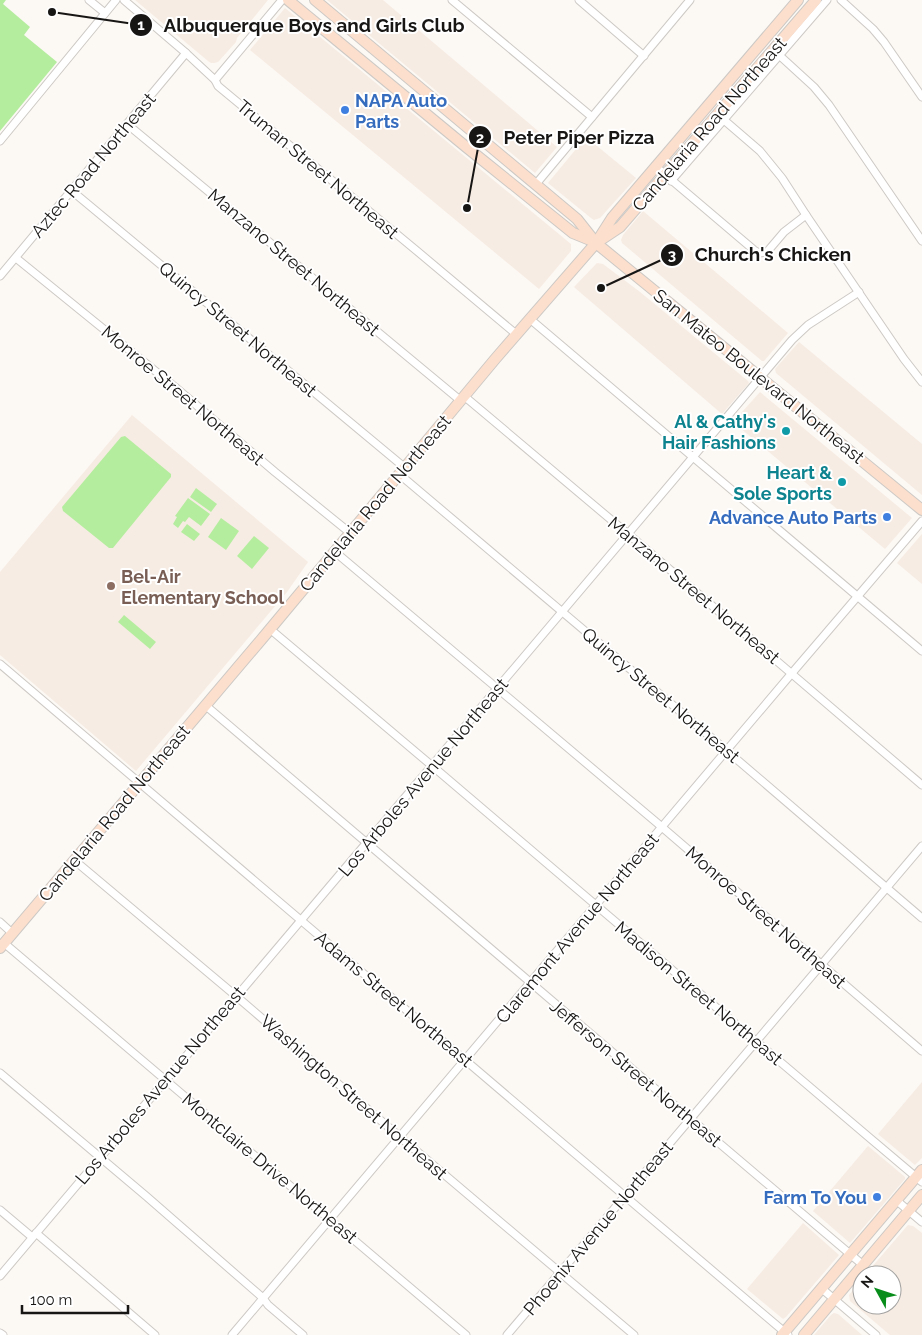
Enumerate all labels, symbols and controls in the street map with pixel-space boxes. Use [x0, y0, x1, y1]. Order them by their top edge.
callout: Albuquerque Boys and Girls Club [128, 8, 474, 42]
text: Albuquerque Boys and Girls Club [164, 14, 464, 36]
text: 1 [137, 16, 145, 34]
street label: Candelaria Road Northeast [628, 33, 790, 215]
street label: Aztec Road Northeast [26, 88, 160, 242]
place label: NAPA Auto Parts [355, 90, 447, 132]
street label: Truman Street Northeast [233, 95, 403, 243]
marker: NAPA Auto Parts [339, 104, 351, 116]
callout: Peter Piper Pizza [468, 120, 665, 154]
text: Peter Piper Pizza [504, 126, 655, 148]
text: 2 [476, 129, 484, 147]
street label: Manzano Street Northeast [204, 184, 384, 340]
callout: Church's Chicken [660, 238, 861, 272]
text: Church's Chicken [695, 243, 851, 265]
text: 3 [668, 246, 676, 264]
street label: Quincy Street Northeast [155, 257, 321, 401]
street label: San Mateo Boulevard Northeast [649, 284, 869, 468]
street label: Monroe Street Northeast [97, 321, 269, 469]
street label: Candelaria Road Northeast [295, 410, 455, 596]
place label: Al & Cathy's Hair Fashions [662, 411, 776, 453]
marker: Al & Cathy's Hair Fashions [780, 425, 792, 437]
place label: Heart & Sole Sports [733, 462, 832, 504]
marker: Heart & Sole Sports [836, 476, 848, 488]
place label: Advance Auto Parts [709, 507, 877, 528]
marker: Advance Auto Parts [881, 511, 893, 523]
street label: Manzano Street Northeast [604, 512, 784, 668]
place label: Bel-Air Elementary School [121, 566, 285, 608]
marker: Bel-Air Elementary School [105, 580, 117, 592]
street label: Quincy Street Northeast [578, 623, 744, 767]
street label: Los Arboles Avenue Northeast [334, 674, 512, 880]
street label: Candelaria Road Northeast [34, 720, 194, 906]
street label: Claremont Avenue Northeast [491, 829, 663, 1027]
street label: Monroe Street Northeast [682, 842, 850, 992]
street label: Madison Street Northeast [611, 917, 787, 1069]
street label: Adams Street Northeast [311, 927, 477, 1071]
street label: Los Arboles Avenue Northeast [71, 982, 249, 1188]
street label: Jefferson Street Northeast [546, 995, 726, 1151]
street label: Washington Street Northeast [256, 1010, 452, 1184]
street label: Montclaire Drive Northeast [178, 1089, 362, 1247]
street label: Phoenix Avenue Northeast [519, 1137, 677, 1319]
place label: Farm To You [763, 1187, 867, 1208]
marker: Farm To You [871, 1191, 883, 1203]
north arrow [852, 1265, 902, 1315]
text: N [857, 1272, 877, 1291]
scale bar [22, 1282, 129, 1314]
text: 100 m [30, 1291, 72, 1309]

